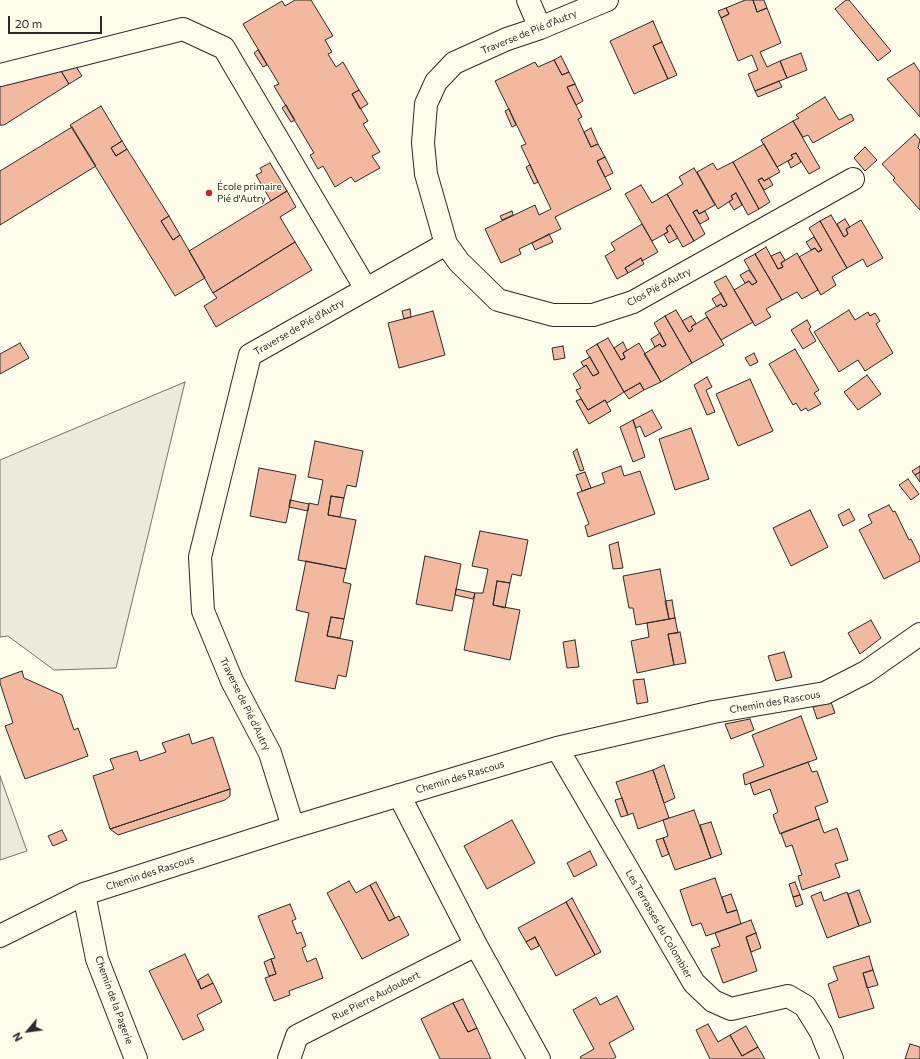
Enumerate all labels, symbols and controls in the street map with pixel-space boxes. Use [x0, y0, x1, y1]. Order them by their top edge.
street label: Traverse de Pié d'Autry [479, 7, 579, 57]
scale bar [10, 8, 104, 34]
text: 20 m [15, 16, 42, 30]
place label: École primaire Pié d'Autry [217, 181, 282, 204]
marker: École primaire Pié d'Autry [204, 188, 214, 198]
street label: Clos Pié d'Autry [625, 265, 693, 309]
street label: Traverse de Pié d'Autry [252, 296, 346, 358]
street label: Traverse de Pié d'Autry [217, 655, 273, 753]
street label: Chemin des Rascous [729, 688, 821, 716]
street label: Chemin des Rascous [414, 758, 506, 796]
street label: Chemin des Rascous [104, 853, 196, 893]
street label: Les Terrasses du Colombier [623, 868, 695, 980]
street label: Chemin de la Pagerie [92, 954, 136, 1046]
street label: Rue Pierre Audoubert [330, 969, 422, 1023]
north arrow [8, 1011, 48, 1051]
text: N [9, 1030, 25, 1044]

